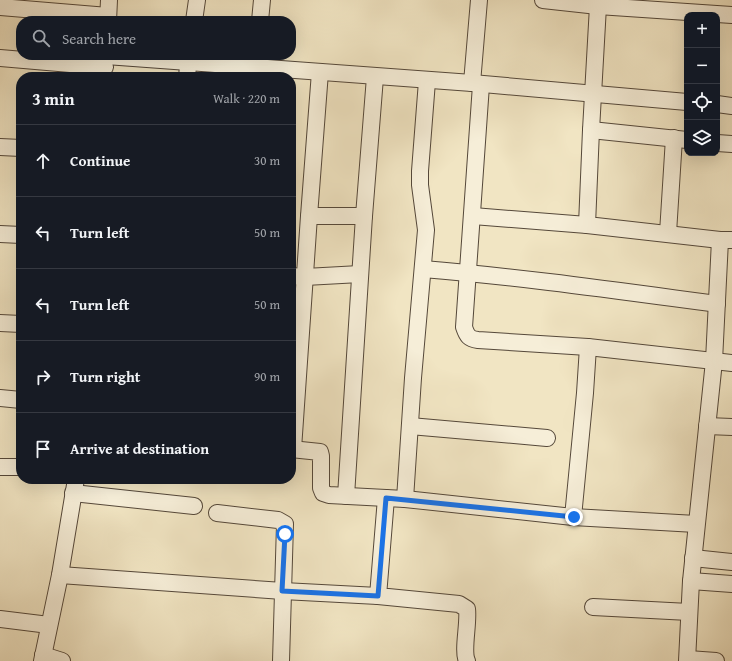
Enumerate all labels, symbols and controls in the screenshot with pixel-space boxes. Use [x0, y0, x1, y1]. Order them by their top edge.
map controls [684, 12, 720, 156]
button: + [684, 12, 720, 48]
search box [16, 16, 296, 60]
icon: search [30, 27, 52, 49]
text: Search here [62, 28, 136, 49]
button: − [684, 48, 720, 84]
button: locate [684, 84, 720, 120]
text: 3 min [32, 86, 74, 111]
text: Walk · 220 m [213, 89, 280, 108]
button: layers [684, 120, 720, 156]
icon: ahead [32, 150, 54, 172]
text: Continue [70, 150, 131, 171]
text: 30 m [254, 151, 280, 170]
icon: left [32, 222, 54, 244]
text: Turn left [70, 222, 129, 243]
text: 50 m [254, 223, 280, 242]
icon: left [32, 294, 54, 316]
text: Turn left [70, 294, 129, 315]
text: 50 m [254, 295, 280, 314]
icon: right [32, 366, 54, 388]
text: Turn right [70, 366, 141, 387]
text: 90 m [254, 367, 280, 386]
icon: arrive [32, 438, 54, 460]
text: Arrive at destination [70, 438, 209, 459]
route end [565, 508, 583, 526]
route start [276, 525, 294, 543]

